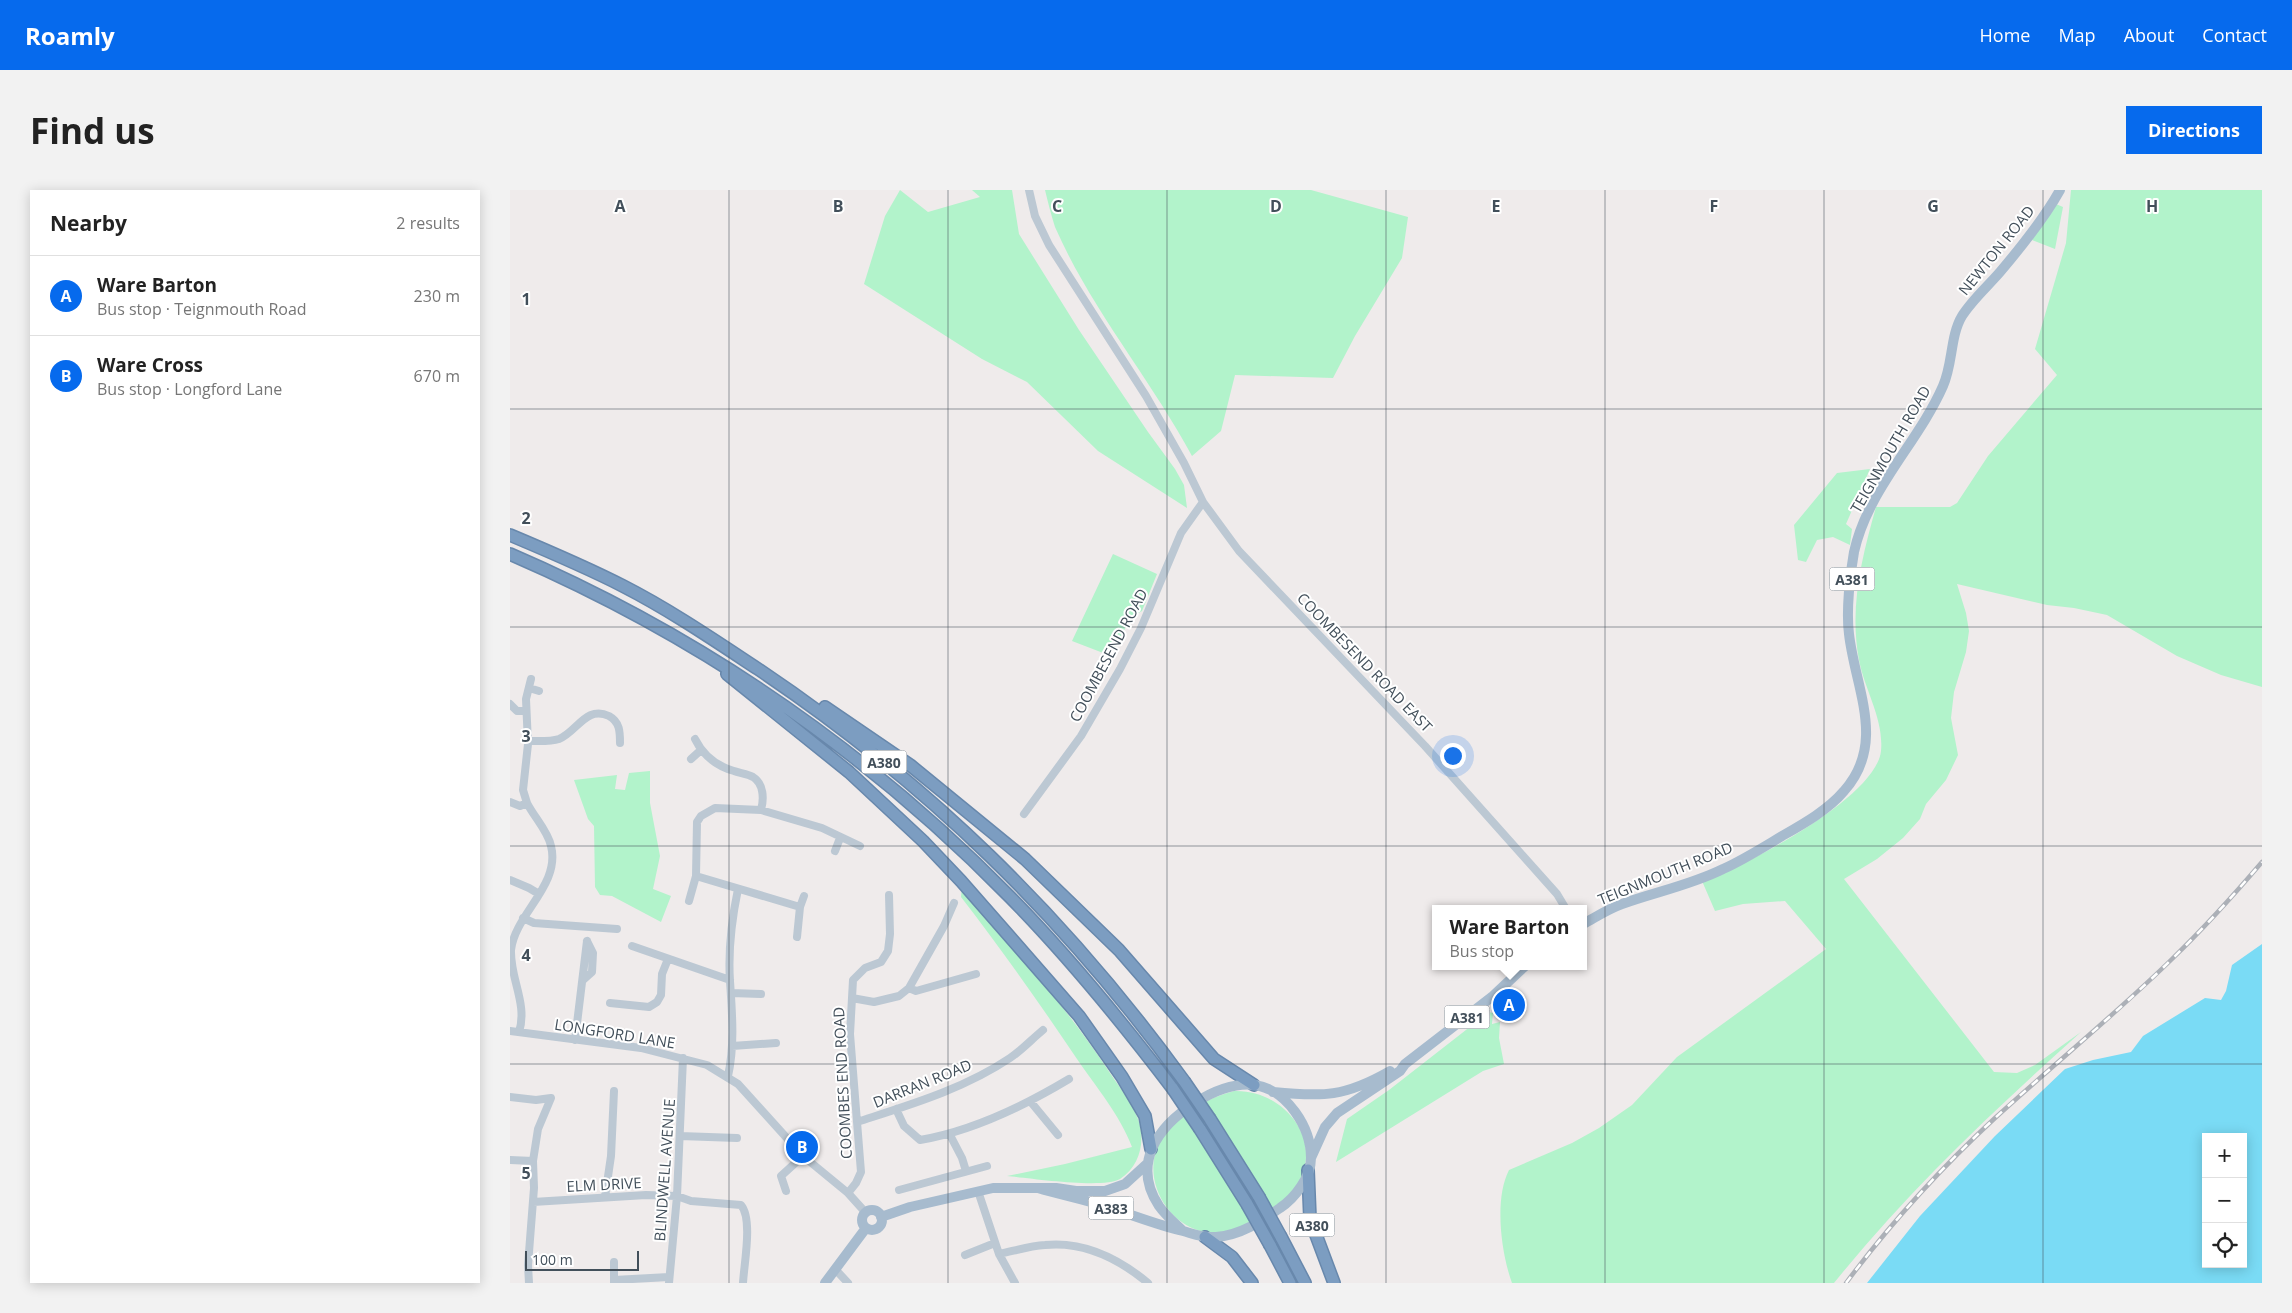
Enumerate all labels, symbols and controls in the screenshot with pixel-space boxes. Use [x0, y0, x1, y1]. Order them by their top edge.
text: Roamly [25, 19, 115, 52]
text: Home [1980, 23, 2030, 47]
text: Map [2058, 23, 2096, 47]
text: About [2124, 23, 2174, 47]
text: Contact [2202, 23, 2267, 47]
button: Directions [2126, 106, 2262, 154]
text: Find us [30, 107, 155, 154]
text: A [614, 195, 626, 217]
text: B [833, 195, 843, 217]
text: C [1052, 195, 1062, 217]
text: D [1270, 195, 1282, 217]
text: E [1492, 195, 1501, 217]
text: F [1710, 195, 1718, 217]
text: G [1927, 195, 1939, 217]
text: H [2146, 195, 2158, 217]
street label: NEWTON ROAD [1954, 201, 2038, 299]
text: Nearby [50, 209, 127, 237]
text: 2 results [396, 212, 460, 234]
text: Ware Barton [97, 272, 217, 298]
text: A [60, 285, 72, 307]
text: 230 m [414, 285, 460, 307]
text: 1 [521, 288, 531, 310]
text: Bus stop · Teignmouth Road [97, 298, 307, 320]
text: Ware Cross [97, 352, 203, 378]
text: B [61, 365, 71, 387]
text: 670 m [414, 365, 460, 387]
text: Bus stop · Longford Lane [97, 378, 282, 400]
street label: TEIGNMOUTH ROAD [1845, 382, 1935, 516]
text: 2 [521, 507, 531, 529]
road number: A381 [1830, 568, 1874, 590]
street label: COOMBESEND ROAD [1064, 585, 1152, 725]
street label: COOMBESEND ROAD EAST [1293, 588, 1437, 737]
text: 3 [521, 725, 531, 747]
your location [1440, 743, 1466, 769]
road number: A380 [862, 750, 906, 774]
street label: TEIGNMOUTH ROAD [1595, 837, 1735, 909]
popup [1432, 905, 1587, 970]
text: Ware Barton [1449, 914, 1570, 940]
text: Bus stop [1449, 940, 1514, 962]
text: 4 [521, 944, 531, 966]
pin: A [1493, 986, 1525, 1024]
road number: A381 [1444, 1006, 1490, 1029]
street label: COOMBES END ROAD [828, 1007, 856, 1159]
street label: LONGFORD LANE [553, 1014, 677, 1052]
street label: DARRAN ROAD [870, 1054, 974, 1112]
street label: BLINDWELL AVENUE [649, 1098, 679, 1242]
pin: B [786, 1128, 818, 1166]
map controls [2202, 1133, 2247, 1268]
button: + [2202, 1133, 2247, 1178]
text: 5 [521, 1162, 531, 1184]
street label: ELM DRIVE [566, 1172, 642, 1196]
button: − [2202, 1178, 2247, 1223]
road number: A383 [1088, 1196, 1134, 1220]
road number: A380 [1290, 1214, 1334, 1236]
button: locate [2202, 1223, 2247, 1268]
scale bar [525, 1248, 639, 1271]
text: 100 m [532, 1250, 573, 1269]

